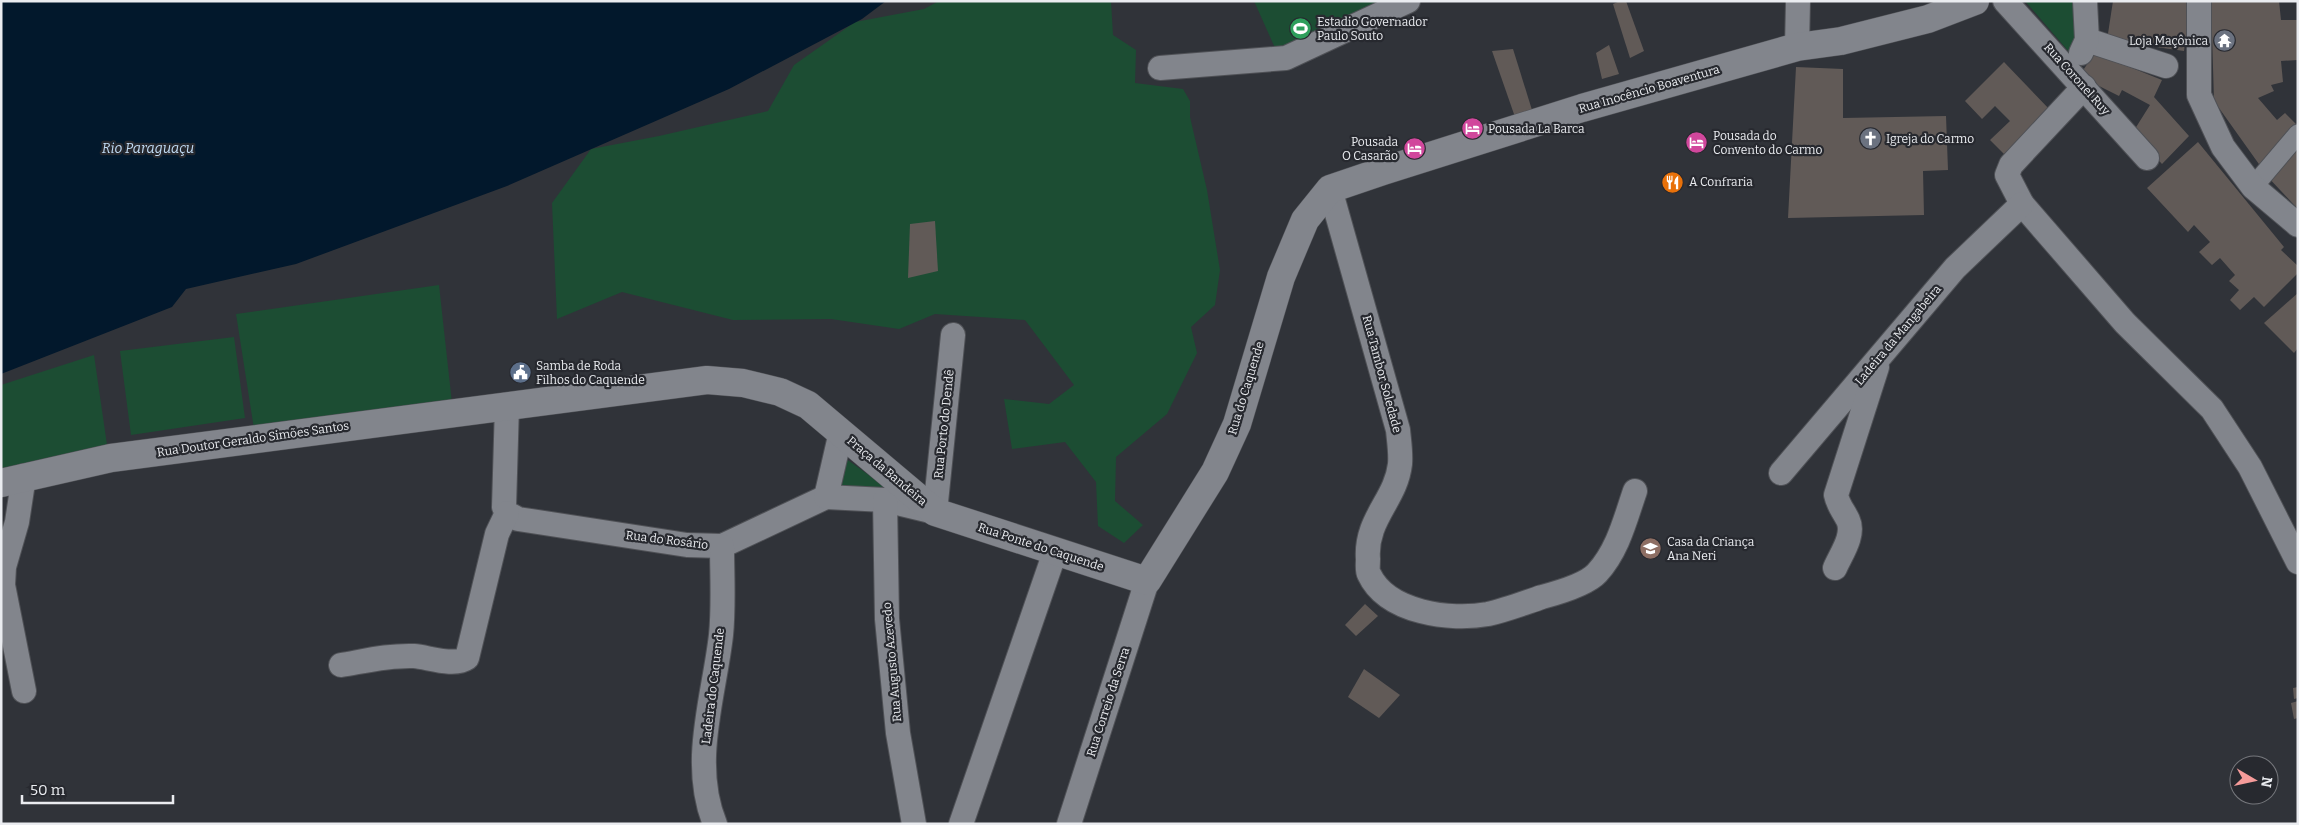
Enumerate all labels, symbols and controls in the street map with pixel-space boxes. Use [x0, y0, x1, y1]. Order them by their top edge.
place label: Estadio Governador Paulo Souto [1317, 15, 1428, 43]
sports icon: Estadio Governador Paulo Souto [1289, 17, 1313, 41]
temple icon: Loja Maçônica [2212, 29, 2236, 53]
place label: Loja Maçônica [2129, 34, 2208, 48]
street label: Rua Coronel Ruy [2041, 40, 2113, 118]
street label: Rua Inocêncio Boaventura [1577, 62, 1722, 116]
hotel icon: Pousada La Barca [1460, 117, 1484, 141]
place label: Pousada La Barca [1488, 122, 1585, 136]
church icon: Igreja do Carmo [1858, 127, 1882, 151]
place label: Pousada do Convento do Carmo [1713, 129, 1822, 157]
hotel icon: Pousada do Convento do Carmo [1685, 131, 1709, 155]
place label: Igreja do Carmo [1886, 132, 1974, 146]
place label: Pousada O Casarão [1342, 135, 1398, 163]
hotel icon: Pousada O Casarão [1402, 137, 1426, 161]
water label: Rio Paraguaçu [102, 140, 194, 157]
restaurant icon: A Confraria [1661, 170, 1685, 194]
place label: A Confraria [1689, 175, 1753, 189]
street label: Ladeira da Mangabeira [1852, 282, 1944, 388]
street label: Rua Tambor Soledade [1360, 314, 1404, 434]
street label: Rua do Caquende [1225, 340, 1267, 436]
place label: Samba de Roda Filhos do Caquende [536, 359, 645, 387]
public building icon: Samba de Roda Filhos do Caquende [508, 361, 532, 385]
street label: Rua Porto do Dendê [931, 369, 957, 479]
street label: Rua Doutor Geraldo Simões Santos [156, 419, 350, 459]
street label: Praça da Bandeira [844, 434, 930, 509]
street label: Rua Ponte do Caquende [976, 520, 1106, 574]
street label: Rua do Rosário [625, 528, 709, 552]
place label: Casa da Criança Ana Neri [1667, 535, 1755, 563]
school or university icon: Casa da Criança Ana Neri [1639, 537, 1663, 561]
street label: Rua Augusto Azevedo [880, 601, 904, 722]
street label: Ladeira do Caquende [699, 627, 727, 745]
street label: Rua Correio da Serra [1084, 645, 1132, 758]
north arrow [2229, 755, 2279, 805]
scale bar [22, 772, 174, 804]
text: N [2257, 775, 2276, 789]
text: 50 m [30, 781, 66, 799]

